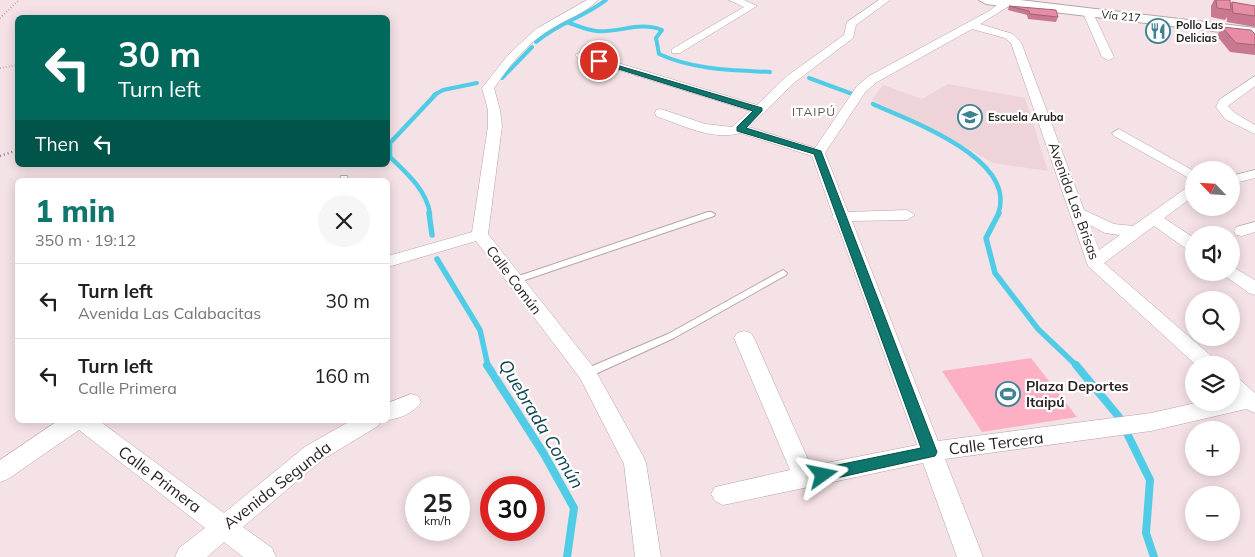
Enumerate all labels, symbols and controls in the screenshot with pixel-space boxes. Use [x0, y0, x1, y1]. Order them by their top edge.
street label: Vía 217 [1101, 7, 1141, 25]
restaurant icon: Pollo Las Delicias [1145, 18, 1171, 44]
place label: Pollo Las Delicias [1176, 18, 1224, 45]
text: 30 m [118, 32, 201, 76]
icon: left [35, 35, 100, 100]
pin [578, 40, 620, 82]
icon: arrive [585, 47, 613, 75]
text: Turn left [118, 75, 201, 103]
district label: ITAIPÚ [792, 104, 836, 119]
school or university icon: Escuela Aruba [957, 104, 983, 130]
place label: Escuela Aruba [988, 110, 1064, 124]
icon: left [89, 130, 117, 158]
text: Then [35, 132, 79, 156]
street label: Avenida Las Brisas [1044, 140, 1104, 262]
north arrow [1185, 161, 1240, 216]
map controls [1185, 161, 1240, 541]
text: 1 min [35, 192, 115, 230]
button: close [318, 195, 370, 247]
button: sound [1185, 226, 1240, 281]
text: 350 m · 19:12 [35, 230, 136, 250]
street label: Calle Común [482, 242, 546, 318]
text: Turn left [78, 279, 153, 303]
icon: left [35, 287, 63, 315]
text: 30 m [326, 289, 370, 313]
button: search [1185, 291, 1240, 346]
text: Avenida Las Calabacitas [78, 303, 261, 323]
text: Turn left [78, 354, 153, 378]
water label: Quebrada Común [494, 355, 589, 493]
button: layers [1185, 356, 1240, 411]
icon: left [35, 362, 63, 390]
text: 160 m [314, 364, 370, 388]
place label: Plaza Deportes Itaipú [1026, 377, 1129, 411]
text: Calle Primera [78, 378, 177, 398]
sports icon: Plaza Deportes Itaipú [995, 381, 1021, 407]
button: + [1185, 421, 1240, 476]
street label: Calle Tercera [947, 427, 1045, 459]
street label: Avenida Segunda [219, 437, 335, 533]
street label: Calle Primera [115, 441, 205, 517]
position arrow [796, 448, 848, 500]
speed limit sign: 30 [480, 476, 545, 541]
button: − [1185, 486, 1240, 541]
text: 25 [422, 487, 453, 518]
text: km/h [424, 513, 451, 528]

